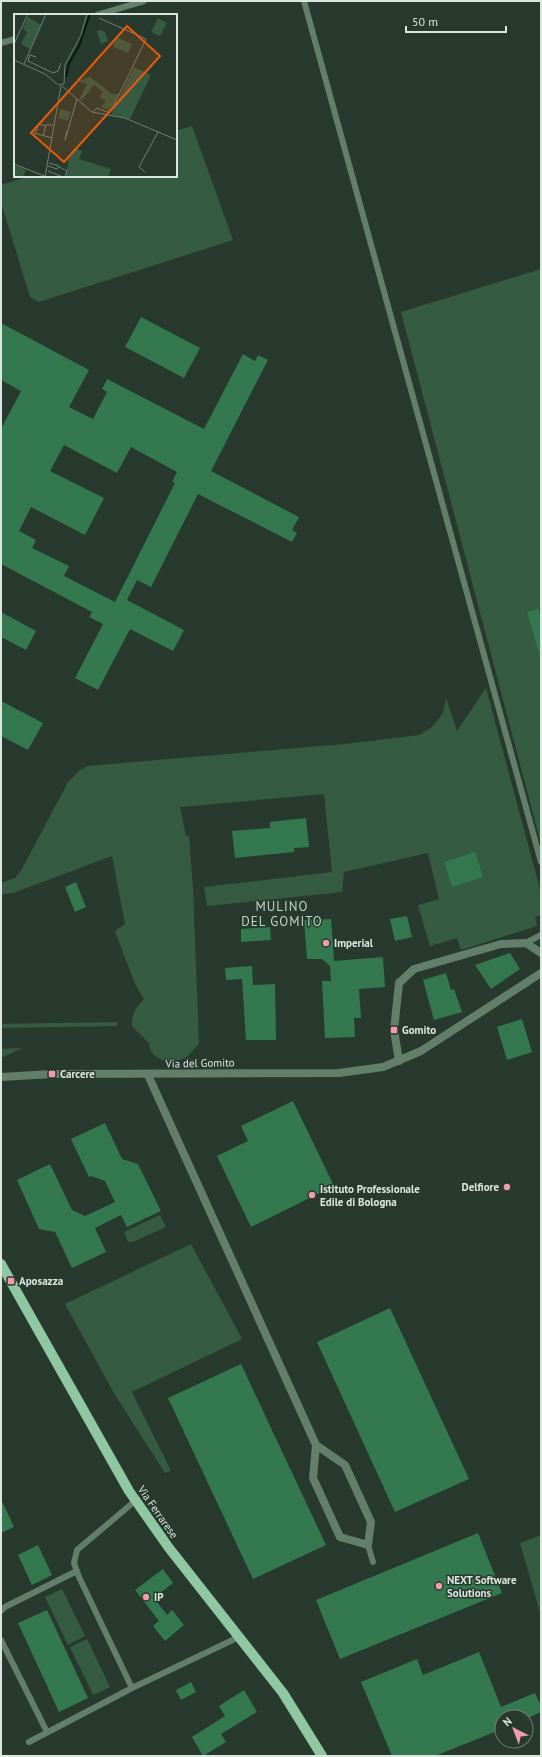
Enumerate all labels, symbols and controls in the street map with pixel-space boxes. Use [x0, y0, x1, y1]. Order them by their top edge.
scale bar [406, 8, 506, 34]
inset map [14, 14, 177, 177]
text: 50 m [412, 14, 438, 29]
district label: MULINO DEL GOMITO [241, 898, 323, 930]
place label: Imperial [334, 936, 374, 950]
marker: Imperial [321, 938, 331, 948]
place label: Gomito [402, 1023, 436, 1037]
marker: Gomito [389, 1025, 399, 1035]
street label: Via del Gomito [164, 1055, 235, 1071]
place label: Carcere [60, 1067, 95, 1081]
marker: Carcere [47, 1069, 57, 1079]
place label: Delfiore [462, 1180, 499, 1194]
place label: Istituto Professionale Edile di Bologna [320, 1182, 420, 1209]
marker: Delfiore [502, 1182, 512, 1192]
marker: Istituto Professionale Edile di Bologna [307, 1190, 317, 1200]
place label: Aposazza [19, 1274, 63, 1288]
marker: Aposazza [6, 1276, 16, 1286]
street label: Via Ferrarese [134, 1482, 182, 1541]
place label: NEXT Software Solutions [447, 1573, 517, 1600]
marker: NEXT Software Solutions [434, 1581, 444, 1591]
place label: IP [154, 1590, 164, 1604]
marker: IP [141, 1592, 151, 1602]
north arrow [494, 1709, 534, 1749]
text: N [500, 1714, 515, 1729]

